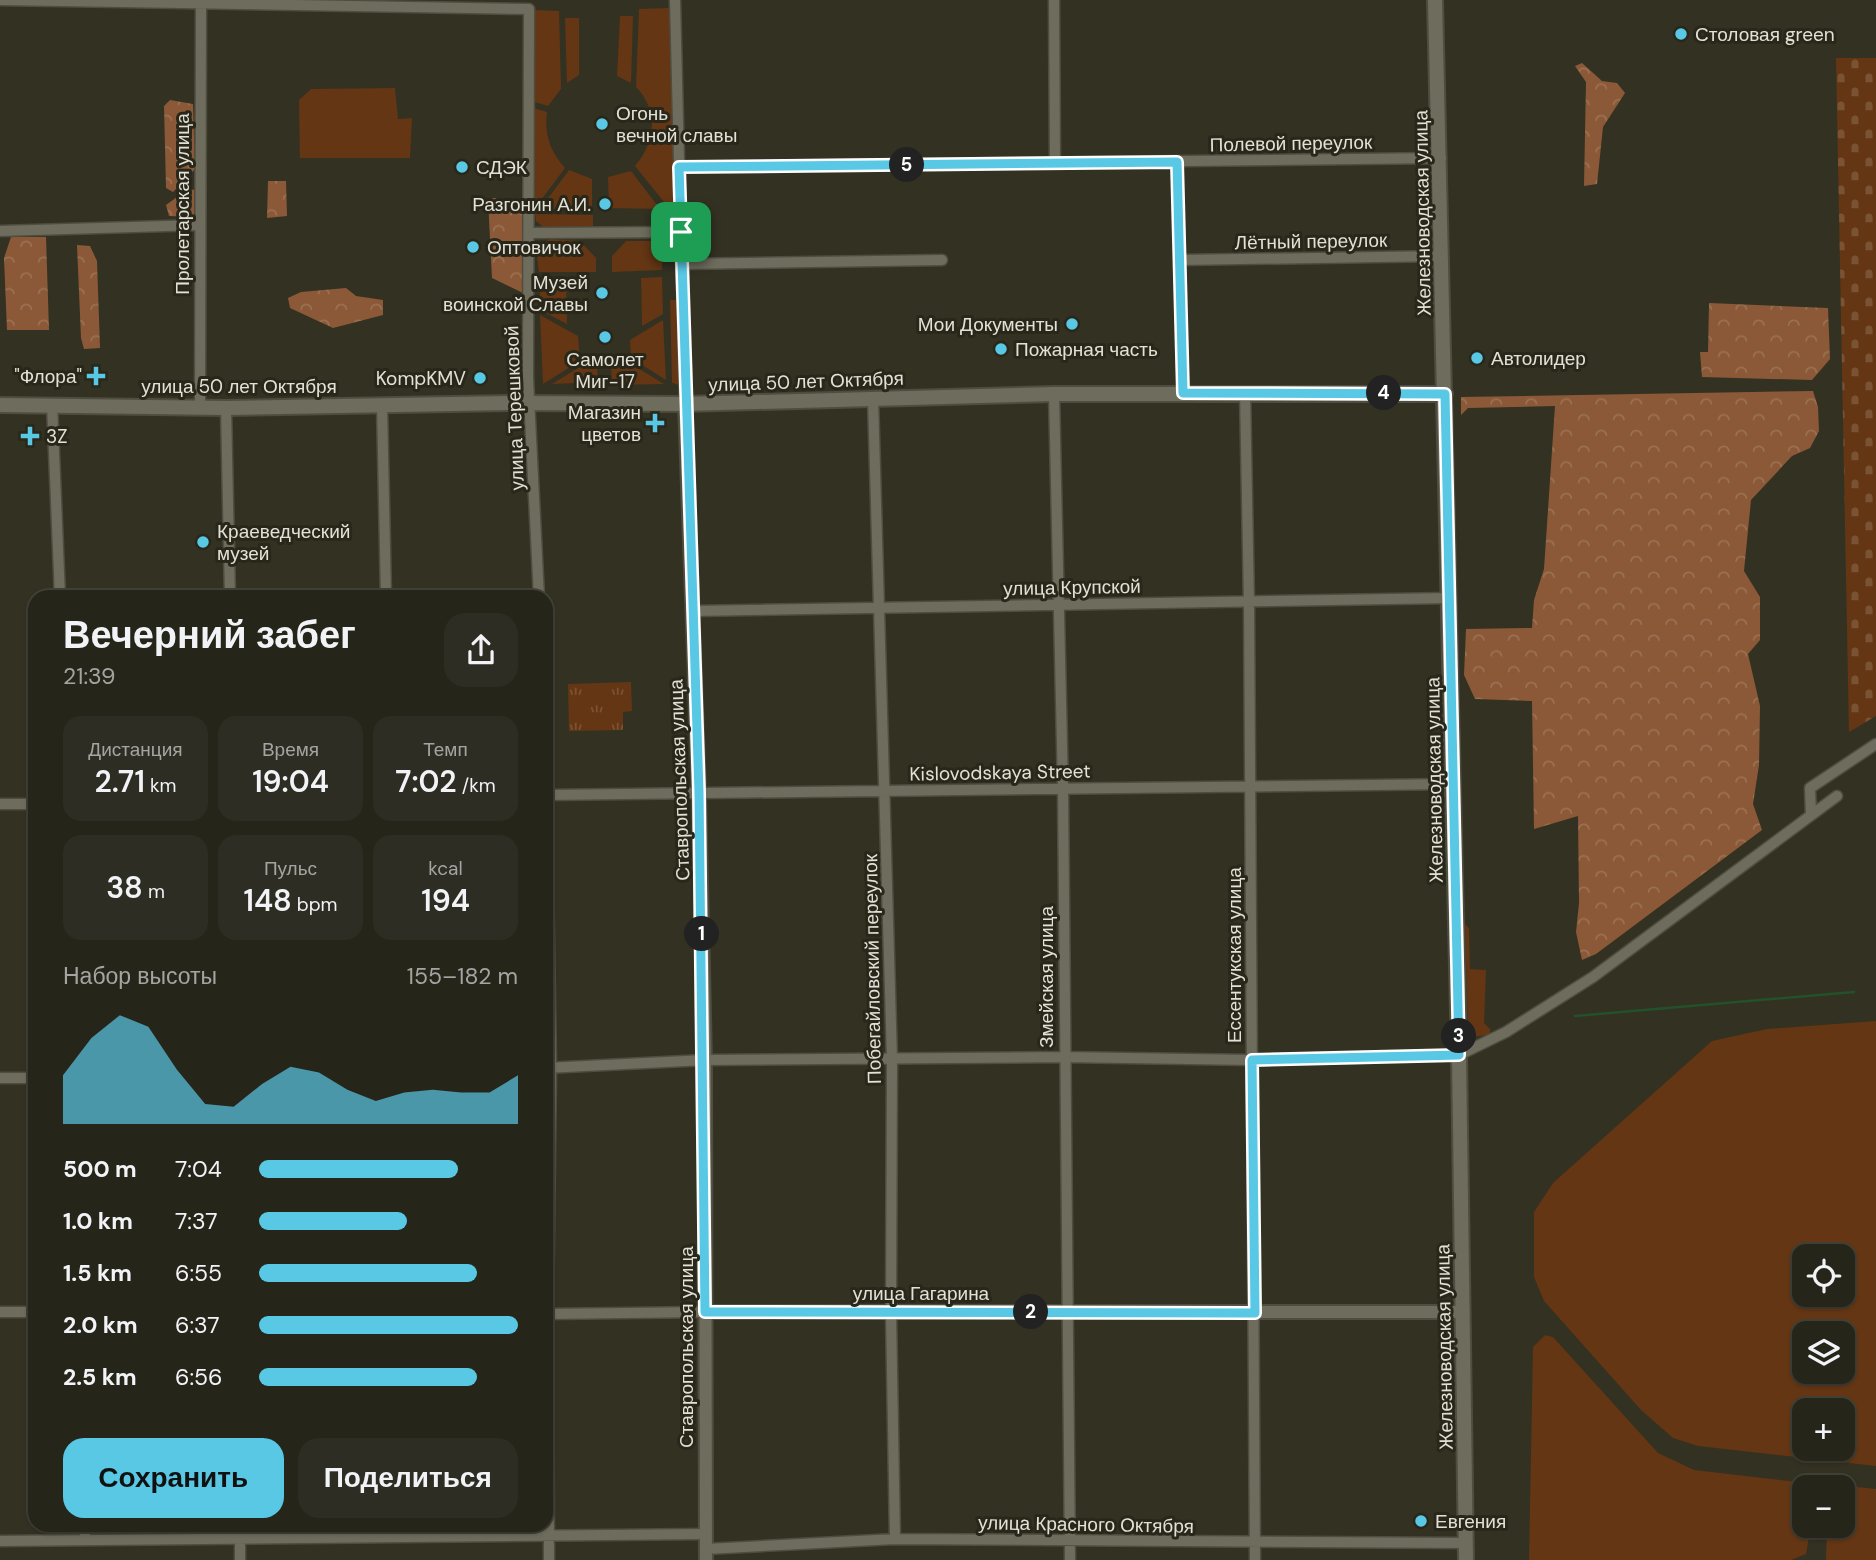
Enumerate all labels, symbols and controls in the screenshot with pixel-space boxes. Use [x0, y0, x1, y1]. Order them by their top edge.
place label: Столовая green [1695, 22, 1835, 47]
marker: Столовая green [1673, 26, 1689, 42]
place label: Огонь вечной славы [616, 101, 737, 148]
street label: Железноводская улица [1408, 109, 1437, 316]
street label: Пролетарская улица [170, 113, 195, 295]
marker: Огонь вечной славы [594, 116, 610, 132]
street label: Полевой переулок [1209, 130, 1373, 157]
pin: 5 [890, 148, 925, 182]
text: 5 [901, 152, 912, 177]
place label: СДЭК [476, 155, 527, 180]
marker: СДЭК [454, 159, 470, 175]
place label: Разгонин А.И. [472, 192, 591, 217]
marker: Разгонин А.И. [597, 196, 613, 212]
pin [651, 202, 711, 262]
icon: arrive [662, 213, 700, 251]
street label: Лётный переулок [1235, 228, 1388, 255]
place label: Оптовичок [487, 235, 581, 260]
marker: Оптовичок [465, 239, 481, 255]
place label: Музей воинской Славы [443, 270, 588, 317]
marker: Музей воинской Славы [594, 285, 610, 301]
place label: Мои Документы [918, 312, 1058, 337]
marker: Мои Документы [1064, 316, 1080, 332]
street label: улица Терешковой [499, 325, 530, 491]
marker: Самолет Миг-17 [597, 329, 613, 345]
place label: Пожарная часть [1015, 337, 1158, 362]
marker: Пожарная часть [993, 341, 1009, 357]
place label: Автолидер [1491, 346, 1586, 371]
place label: Самолет Миг-17 [566, 347, 644, 394]
marker: Автолидер [1469, 350, 1485, 366]
place label: "Флора" [14, 364, 82, 389]
place label: KompKMV [376, 366, 466, 391]
street label: улица 50 лет Октября [708, 366, 904, 397]
marker: "Флора" [88, 368, 104, 384]
marker: KompKMV [472, 370, 488, 386]
street label: улица 50 лет Октября [141, 374, 337, 399]
pin: 4 [1366, 376, 1402, 410]
text: 4 [1377, 380, 1390, 405]
place label: Магазин цветов [568, 400, 641, 447]
marker: Магазин цветов [647, 415, 663, 431]
place label: 3Z [46, 424, 68, 449]
marker: 3Z [20, 426, 40, 446]
place label: Краеведческий музей [217, 519, 350, 566]
marker: Краеведческий музей [195, 534, 211, 550]
street label: улица Крупской [1003, 574, 1141, 601]
text: Вечерний забег [63, 610, 356, 660]
button: share [444, 613, 518, 687]
text: 21:39 [63, 661, 115, 691]
street label: Железноводская улица [1420, 676, 1449, 883]
street label: Ставропольская улица [663, 678, 696, 881]
text: Дистанция [88, 737, 183, 762]
text: Время [262, 737, 319, 762]
text: Темп [423, 737, 468, 762]
street label: Kislovodskaya Street [909, 758, 1091, 787]
text: 2.71 [94, 762, 145, 801]
text: 19:04 [252, 762, 329, 801]
text: 7:02 [395, 762, 457, 801]
text: km [145, 773, 177, 798]
text: /km [457, 773, 496, 798]
street label: Побегайловский переулок [858, 853, 887, 1084]
text: Пульс [264, 856, 317, 881]
text: kcal [428, 856, 463, 881]
street label: Ессентукская улица [1222, 867, 1247, 1043]
text: 38 [106, 868, 143, 907]
text: m [143, 879, 165, 904]
text: 148 [243, 881, 292, 920]
text: 194 [421, 881, 470, 920]
text: bpm [292, 892, 338, 917]
street label: Змейская улица [1034, 906, 1059, 1048]
pin: 1 [684, 916, 720, 951]
text: 1 [698, 921, 705, 946]
text: Набор высоты [63, 961, 217, 991]
text: 155–182 m [407, 961, 518, 991]
pin: 3 [1442, 1018, 1476, 1054]
text: 3 [1453, 1023, 1464, 1048]
text: 500 m [63, 1154, 137, 1184]
text: 7:04 [175, 1154, 222, 1184]
text: 1.0 km [63, 1206, 133, 1236]
text: 7:37 [175, 1206, 217, 1236]
street label: Железноводская улица [1430, 1243, 1459, 1450]
map controls [1792, 1244, 1855, 1538]
button: locate [1792, 1244, 1855, 1307]
street label: Ставропольская улица [674, 1246, 699, 1448]
text: 1.5 km [63, 1258, 132, 1288]
text: 6:55 [175, 1258, 222, 1288]
street label: улица Гагарина [853, 1281, 990, 1306]
pin: 2 [1014, 1294, 1048, 1330]
text: 2 [1025, 1299, 1036, 1324]
text: 2.0 km [63, 1310, 138, 1340]
text: 6:37 [175, 1310, 220, 1340]
button: layers [1792, 1321, 1855, 1384]
text: 2.5 km [63, 1362, 137, 1392]
text: 6:56 [175, 1362, 223, 1392]
button: + [1792, 1398, 1855, 1461]
button: Сохранить [63, 1438, 284, 1518]
button: Поделиться [298, 1438, 518, 1518]
button: − [1792, 1475, 1855, 1538]
place label: Евгения [1435, 1509, 1506, 1534]
street label: улица Красного Октября [978, 1510, 1194, 1539]
marker: Евгения [1413, 1513, 1429, 1529]

